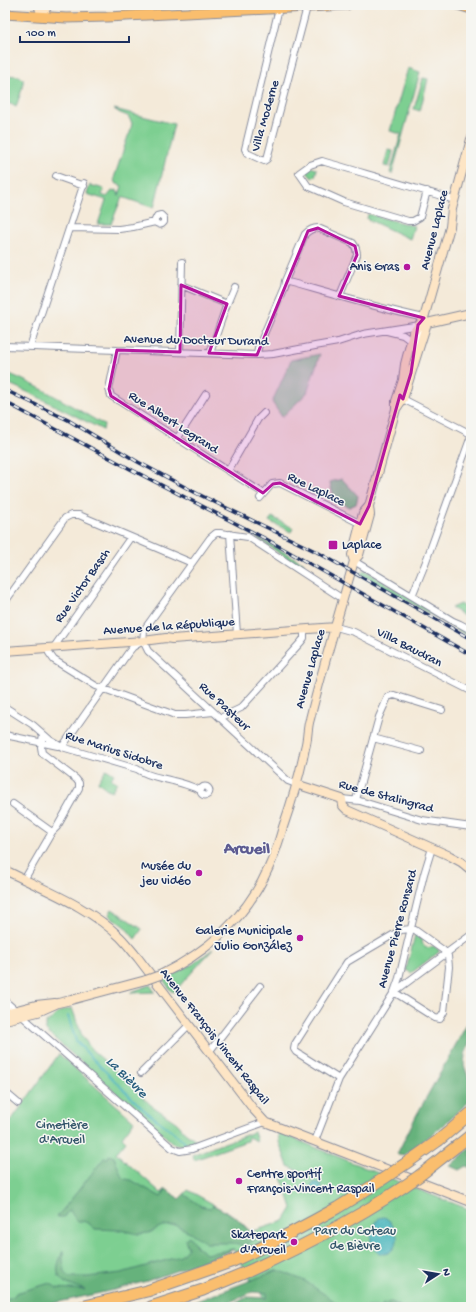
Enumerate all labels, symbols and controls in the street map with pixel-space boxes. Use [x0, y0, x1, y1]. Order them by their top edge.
scale bar [20, 18, 129, 44]
text: 100 m [25, 27, 56, 41]
street label: Villa Moderne [248, 78, 283, 154]
street label: Avenue Laplace [418, 188, 452, 271]
place label: Anis Gras [350, 260, 400, 275]
marker: Anis Gras [402, 262, 412, 272]
street label: Avenue du Docteur Durand [124, 332, 270, 350]
street label: Rue Albert Legrand [125, 388, 222, 458]
street label: Rue Laplace [285, 470, 348, 511]
place label: Laplace [342, 538, 382, 553]
marker: Laplace [327, 539, 339, 551]
street label: Rue Victor Basch [52, 546, 114, 626]
street label: Avenue de la République [103, 615, 236, 639]
street label: Villa Baudran [373, 625, 445, 671]
street label: Avenue Laplace [293, 627, 330, 710]
street label: Rue Pasteur [195, 679, 254, 735]
street label: Rue Marius Sidobre [63, 728, 165, 774]
street label: Rue de Stalingrad [337, 777, 436, 817]
district label: Arcueil [223, 840, 270, 860]
place label: Musée du jeu vidéo [140, 859, 191, 889]
street label: Avenue Pierre Ronsard [375, 867, 421, 990]
marker: Musée du jeu vidéo [194, 868, 204, 878]
place label: Galerie Municipale Julio González [195, 924, 293, 954]
marker: Galerie Municipale Julio González [295, 933, 305, 943]
street label: Avenue François Vincent Raspail [156, 966, 272, 1108]
water label: La Bièvre [102, 1054, 151, 1103]
park label: Cimetière d'Arcueil [36, 1118, 88, 1148]
place label: Centre sportif François-Vincent Raspail [246, 1167, 375, 1197]
marker: Centre sportif François-Vincent Raspail [234, 1176, 244, 1186]
park label: Parc du Coteau de Bièvre [313, 1224, 396, 1254]
place label: Skatepark d'Arcueil [231, 1228, 287, 1258]
marker: Skatepark d'Arcueil [289, 1237, 299, 1247]
north arrow [418, 1254, 458, 1294]
text: N [439, 1268, 452, 1277]

